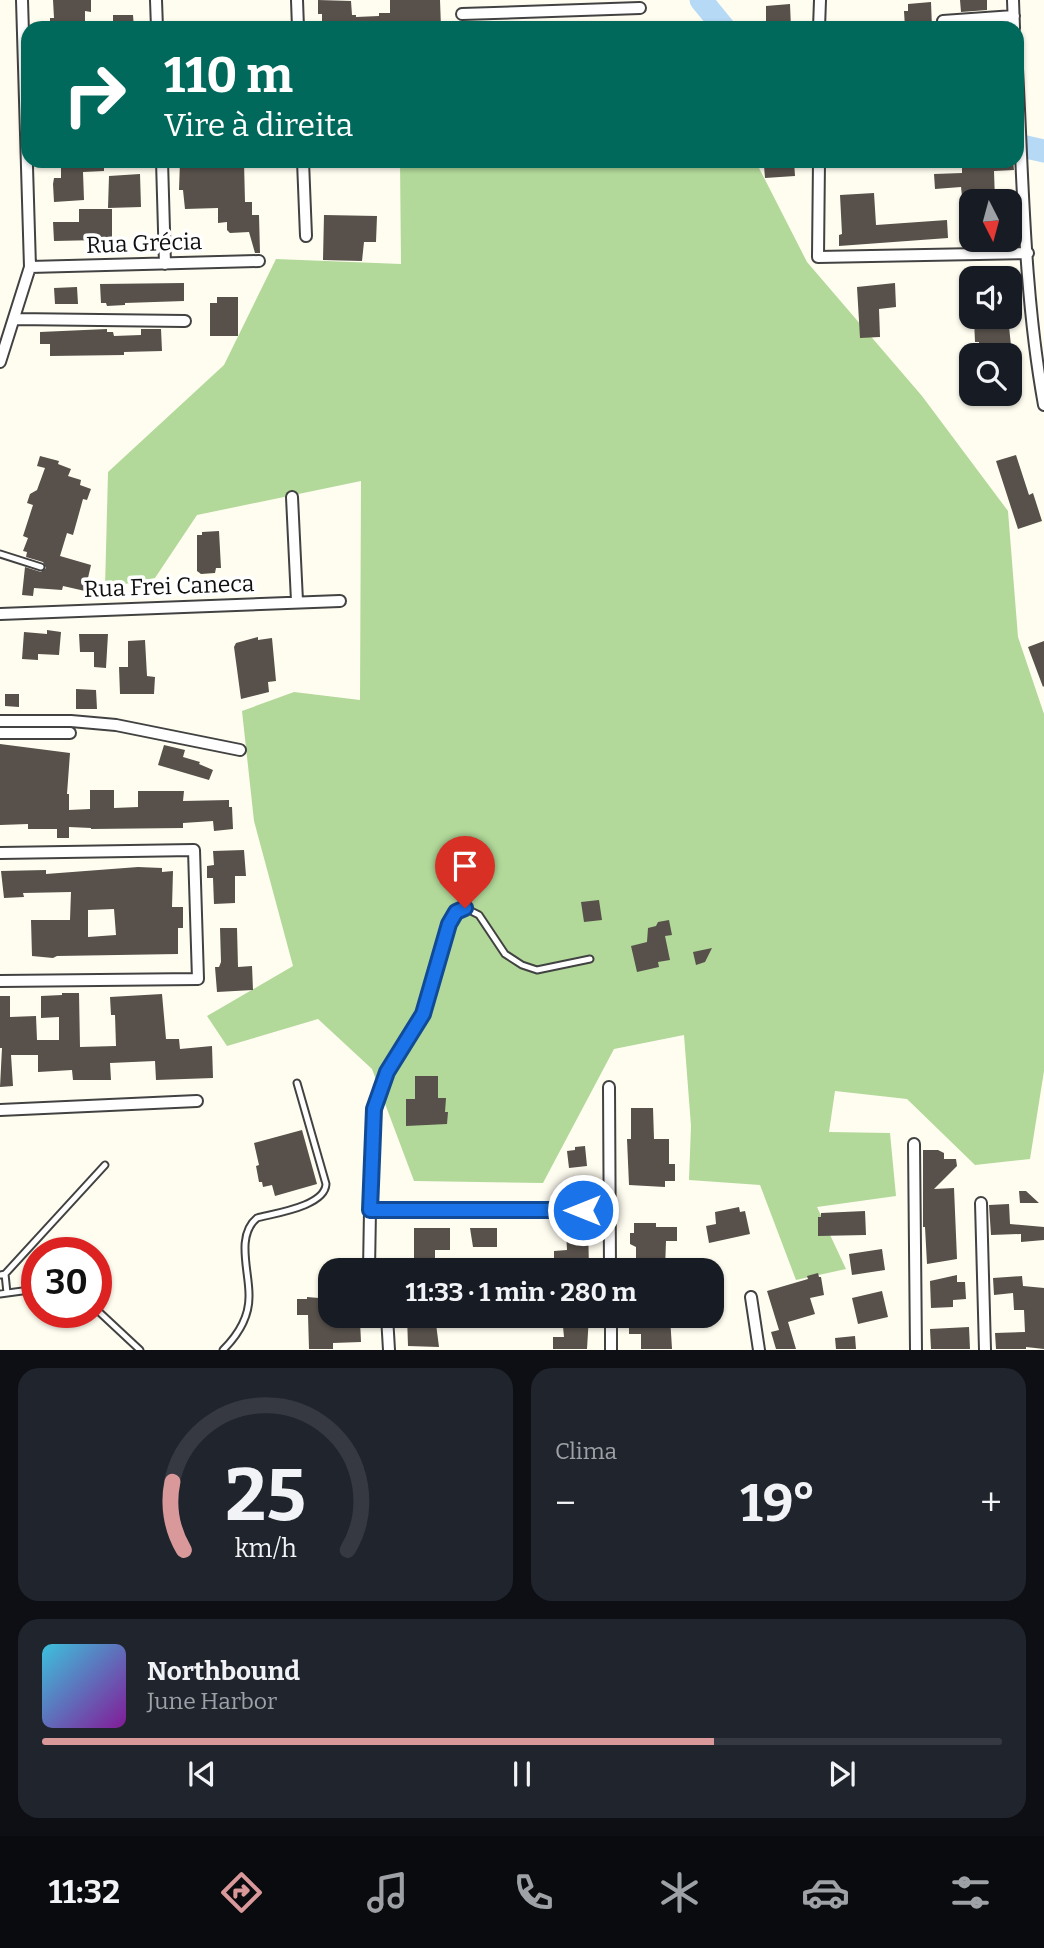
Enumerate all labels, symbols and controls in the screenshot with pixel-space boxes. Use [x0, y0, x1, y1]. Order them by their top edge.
text: 110 m [164, 46, 293, 105]
icon: right [49, 49, 140, 140]
text: Vire à direita [164, 106, 353, 144]
north arrow [959, 189, 1022, 252]
map controls [959, 189, 1022, 406]
street label: Rua Grécia [86, 227, 203, 259]
button: sound [959, 266, 1022, 329]
button: search [959, 343, 1022, 406]
street label: Rua Frei Caneca [83, 569, 255, 603]
pin [435, 836, 495, 908]
icon: arrive [446, 847, 484, 885]
position arrow [546, 1173, 620, 1247]
speed limit sign: 30 [21, 1237, 112, 1328]
text: 11:33 · 1 min · 280 m [406, 1277, 636, 1308]
text: Clima [555, 1437, 617, 1465]
text: 25 [225, 1453, 306, 1540]
text: 19° [740, 1472, 816, 1535]
text: − [555, 1480, 576, 1526]
text: + [980, 1480, 1002, 1526]
text: km/h [235, 1534, 297, 1564]
text: Northbound [147, 1656, 300, 1687]
text: June Harbor [147, 1687, 277, 1715]
icon: previous [183, 1755, 221, 1793]
icon: pause [503, 1755, 541, 1793]
icon: next [823, 1755, 861, 1793]
icon: directions [217, 1868, 266, 1917]
icon: music [363, 1868, 412, 1917]
icon: phone [509, 1868, 558, 1917]
icon: climate [655, 1868, 704, 1917]
icon: car [801, 1868, 850, 1917]
icon: filters [946, 1868, 995, 1917]
text: 11:32 [48, 1873, 120, 1911]

